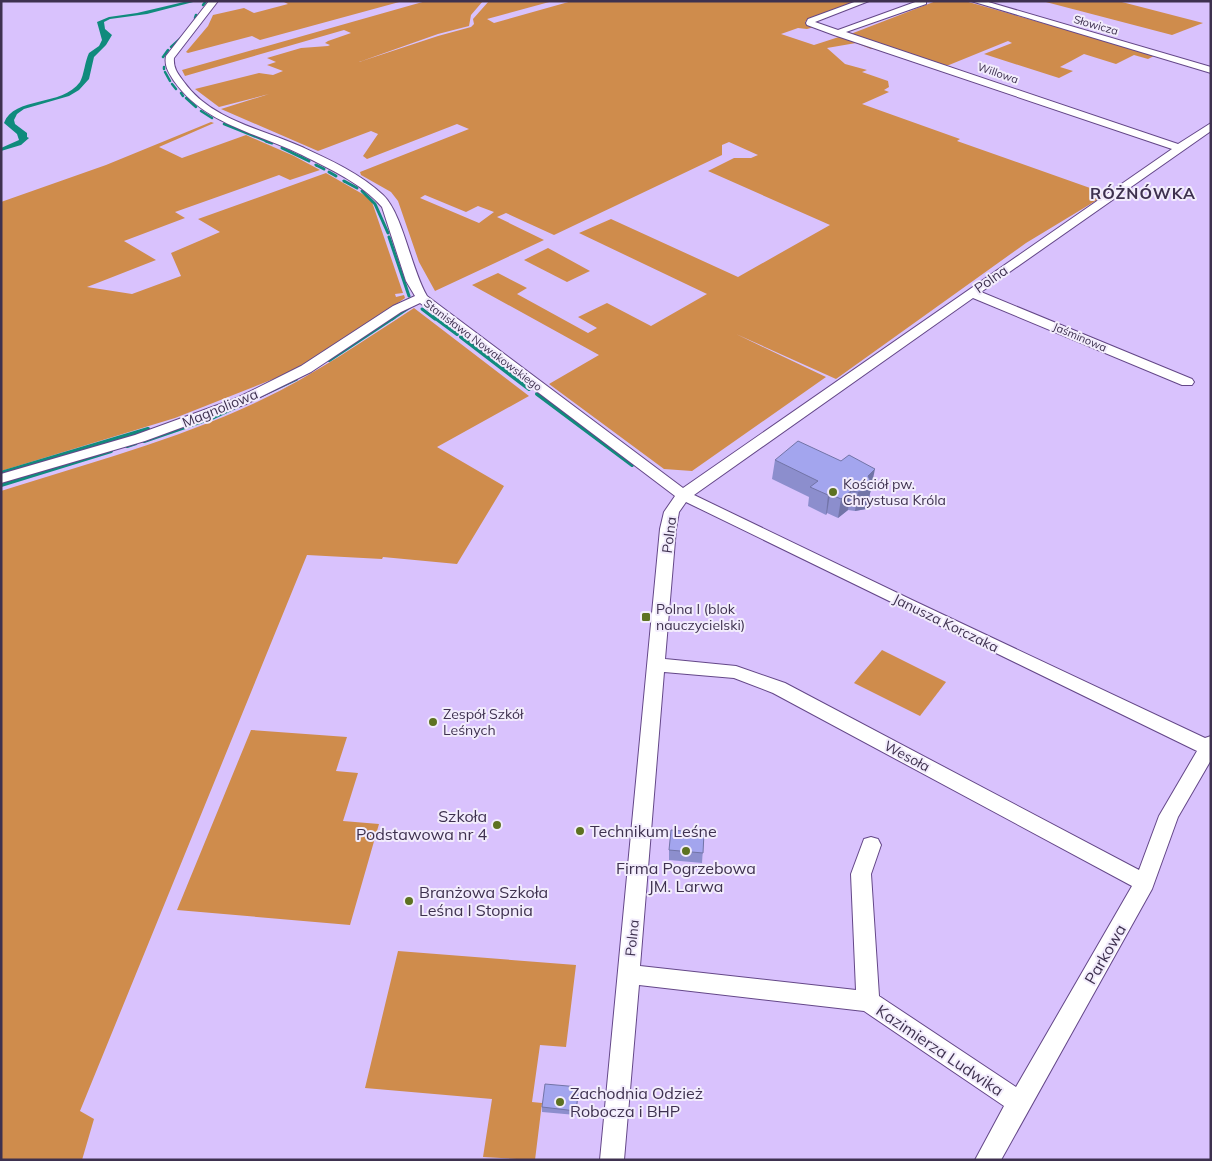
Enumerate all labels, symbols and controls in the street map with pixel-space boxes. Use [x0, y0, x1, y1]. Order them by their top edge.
street label: Słowicza [1072, 12, 1120, 38]
street label: Willowa [976, 59, 1020, 87]
district label: RÓŻNÓWKA [1090, 183, 1196, 203]
street label: Polna [971, 261, 1011, 297]
street label: Stanisława Nowakowskiego [421, 296, 545, 394]
street label: Jaśminowa [1051, 319, 1109, 355]
street label: Magnoliowa [180, 385, 260, 431]
place label: Kościół pw. Chrystusa Króla [843, 475, 946, 509]
marker: Kościół pw. Chrystusa Króla [827, 486, 839, 498]
street label: Polna [658, 516, 680, 554]
street label: Janusza Korczaka [890, 590, 1002, 656]
place label: Polna I (blok nauczycielski) [656, 600, 745, 634]
marker: Polna I (blok nauczycielski) [640, 611, 652, 623]
place label: Zespół Szkół Leśnych [443, 705, 524, 739]
marker: Zespół Szkół Leśnych [427, 716, 439, 728]
street label: Wesoła [881, 737, 933, 775]
place label: Szkoła Podstawowa nr 4 [356, 806, 487, 844]
marker: Szkoła Podstawowa nr 4 [491, 819, 503, 831]
place label: Technikum Leśne [590, 821, 717, 841]
marker: Technikum Leśne [574, 825, 586, 837]
marker: Firma Pogrzebowa JM. Larwa [680, 845, 692, 857]
place label: Firma Pogrzebowa JM. Larwa [616, 858, 756, 896]
place label: Branżowa Szkoła Leśna I Stopnia [419, 882, 548, 920]
marker: Branżowa Szkoła Leśna I Stopnia [403, 895, 415, 907]
street label: Polna [621, 919, 643, 957]
street label: Parkowa [1080, 920, 1130, 988]
street label: Kazimierza Ludwika [873, 1000, 1007, 1100]
place label: Zachodnia Odzież Robocza i BHP [570, 1083, 703, 1121]
marker: Zachodnia Odzież Robocza i BHP [554, 1096, 566, 1108]

